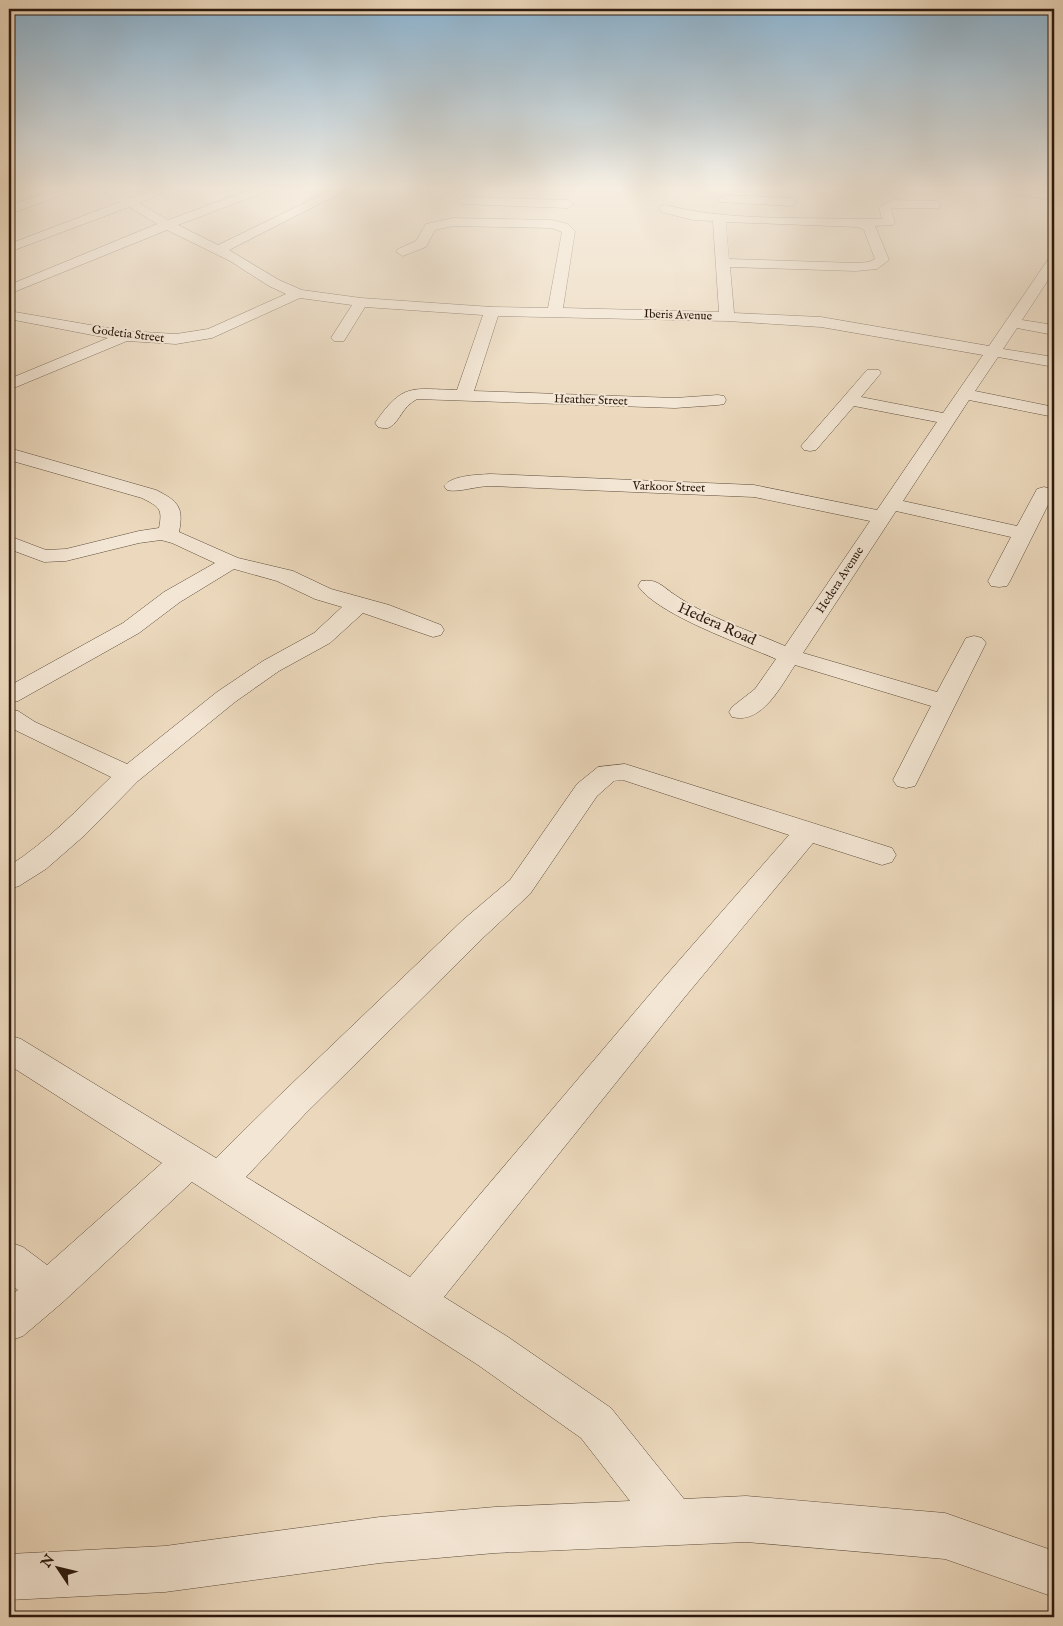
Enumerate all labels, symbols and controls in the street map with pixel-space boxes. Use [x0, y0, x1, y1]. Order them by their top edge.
street label: Iberis Avenue [644, 306, 713, 324]
street label: Godetia Street [91, 322, 165, 346]
street label: Heather Street [554, 391, 628, 409]
street label: Varkoor Street [631, 478, 706, 496]
street label: Hedera Avenue [813, 543, 867, 616]
street label: Hedera Road [675, 598, 760, 650]
north arrow [32, 1544, 82, 1594]
text: N [37, 1551, 59, 1572]

